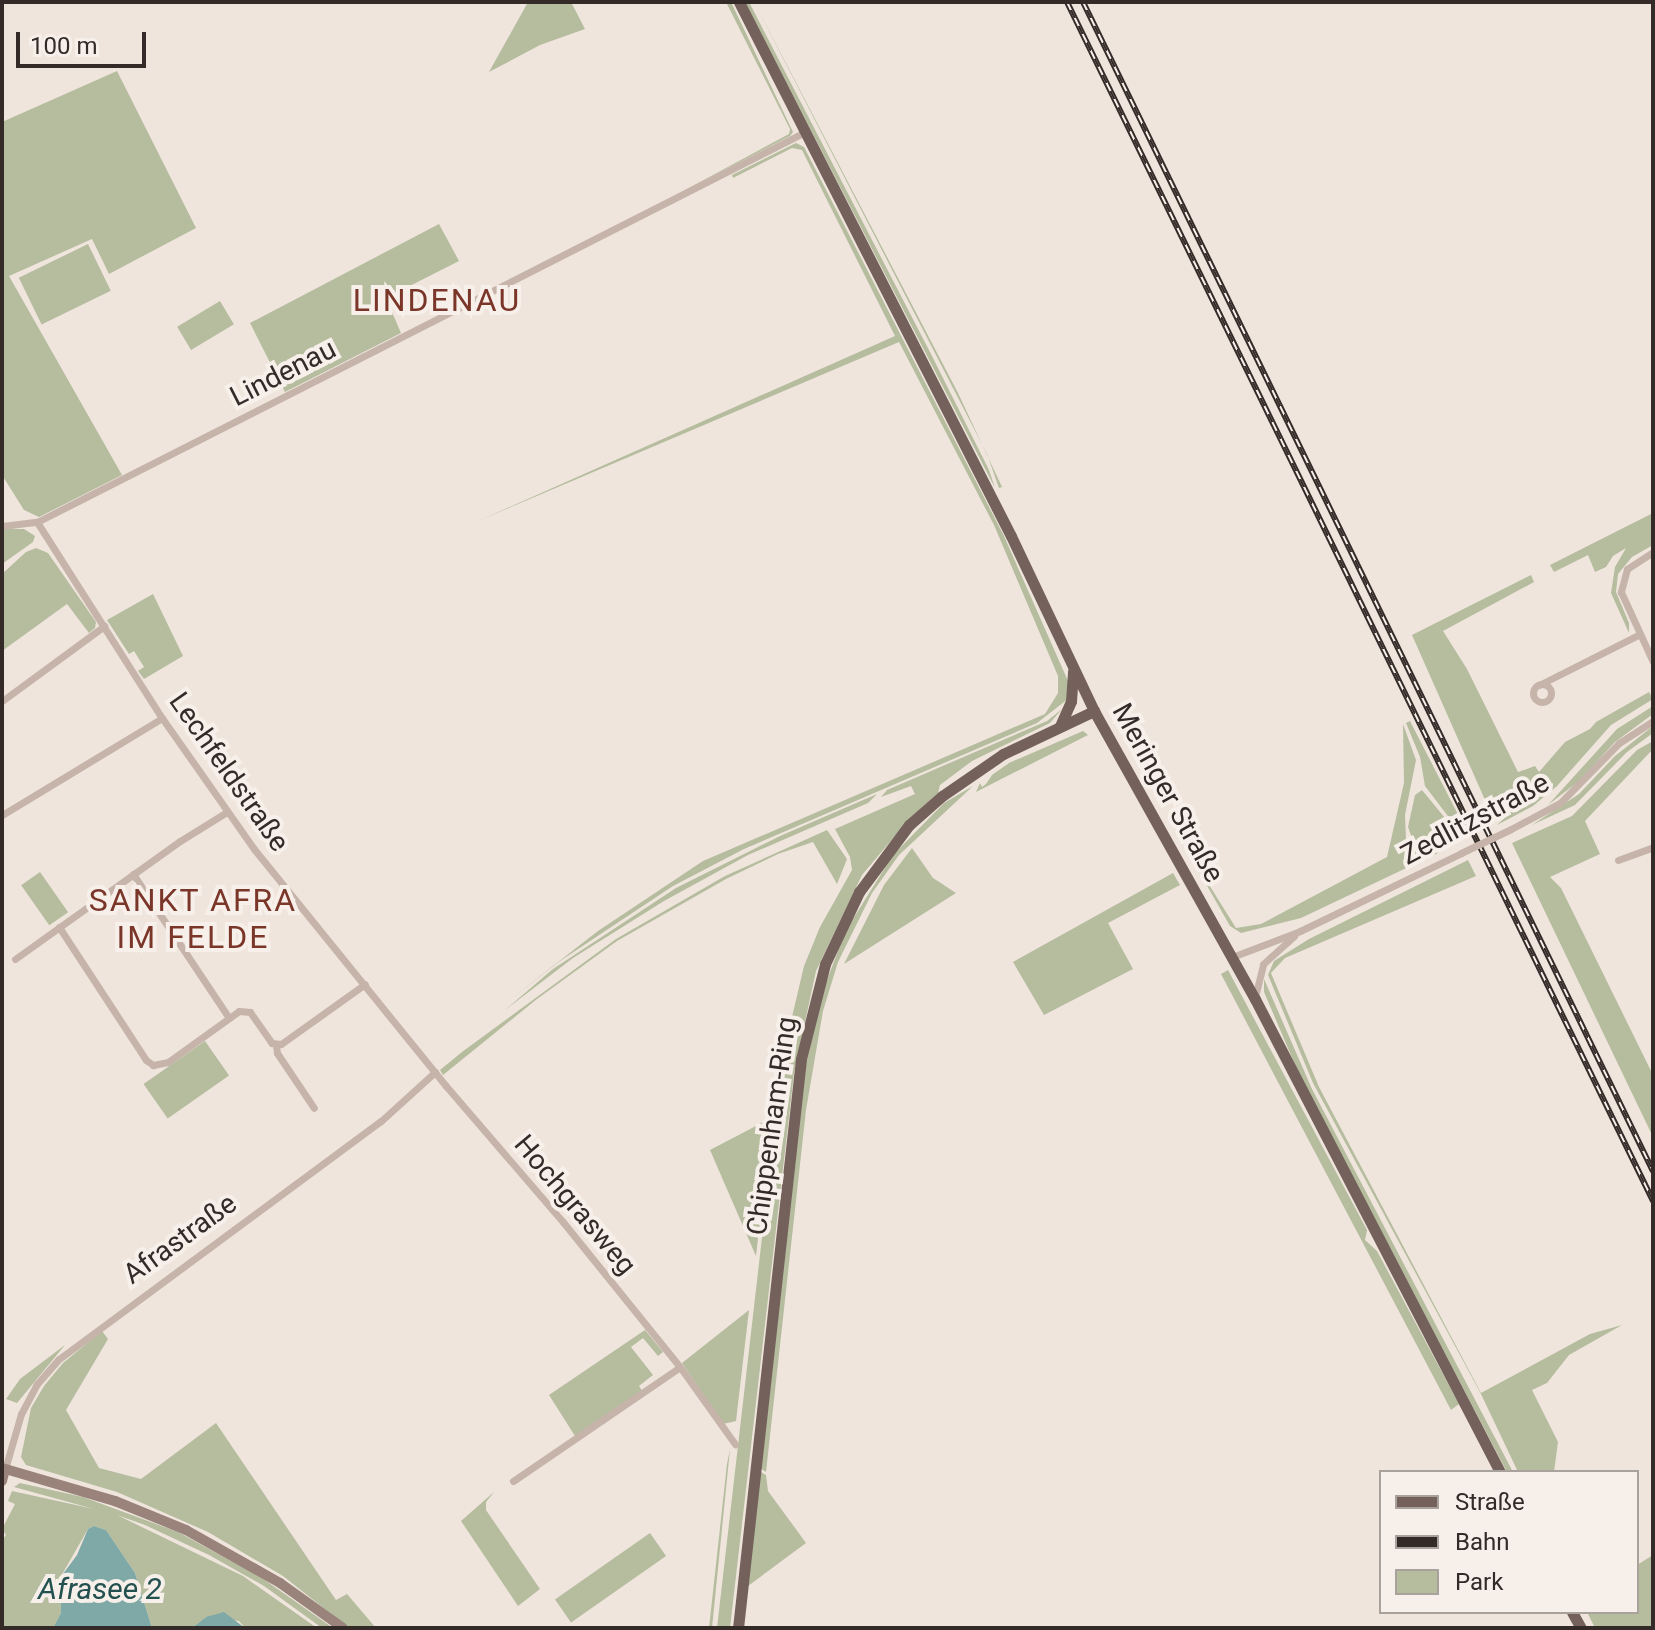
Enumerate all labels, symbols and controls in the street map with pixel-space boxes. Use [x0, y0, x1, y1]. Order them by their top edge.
scale bar [20, 16, 150, 66]
text: 100 m [30, 32, 97, 60]
district label: LINDENAU [353, 281, 521, 319]
street label: Lindenau [225, 332, 341, 414]
street label: Lechfeldstraße [162, 686, 296, 858]
street label: Meringer Straße [1105, 698, 1231, 888]
street label: Zedlitzstraße [1395, 766, 1555, 872]
district label: SANKT AFRA IM FELDE [89, 882, 297, 957]
street label: Chippenham-Ring [740, 1015, 804, 1237]
street label: Hochgrasweg [507, 1128, 643, 1282]
street label: Afrastraße [117, 1187, 243, 1291]
legend [1379, 1470, 1639, 1614]
text: Straße [1455, 1488, 1525, 1516]
text: Bahn [1455, 1528, 1509, 1556]
text: Park [1455, 1568, 1503, 1596]
water label: Afrasee 2 [38, 1571, 162, 1607]

